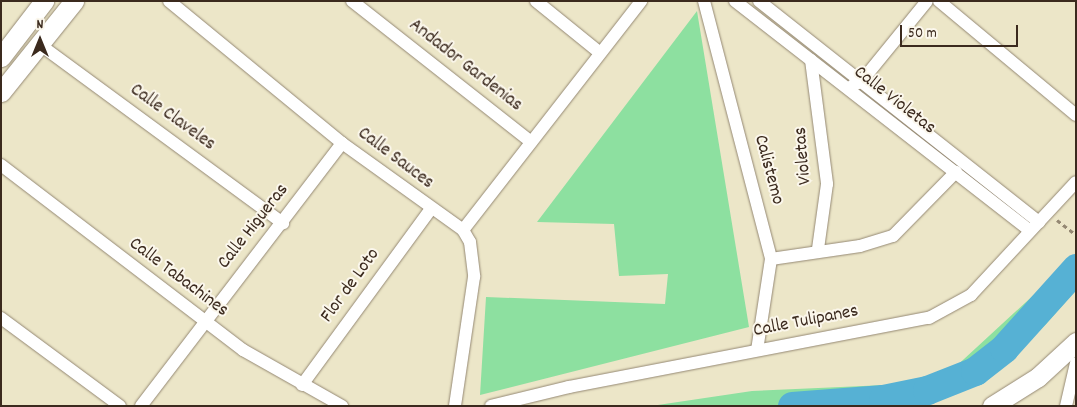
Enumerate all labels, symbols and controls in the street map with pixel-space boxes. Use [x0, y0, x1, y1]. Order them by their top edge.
north arrow [15, 15, 65, 65]
text: N [37, 15, 43, 35]
street label: Andador Gardenias [404, 15, 526, 117]
scale bar [902, 15, 1020, 47]
text: 50 m [908, 23, 937, 45]
street label: Calle Violetas [848, 62, 940, 140]
street label: Calle Claveles [125, 79, 219, 157]
street label: Calle Sauces [352, 123, 438, 195]
street label: Violetas [790, 126, 818, 186]
street label: Calistemo [748, 133, 788, 207]
street label: Calle Higueras [214, 180, 294, 274]
street label: Calle Tabachines [124, 233, 232, 323]
street label: Flor de Loto [316, 244, 386, 328]
street label: Calle Tulipanes [751, 301, 861, 343]

